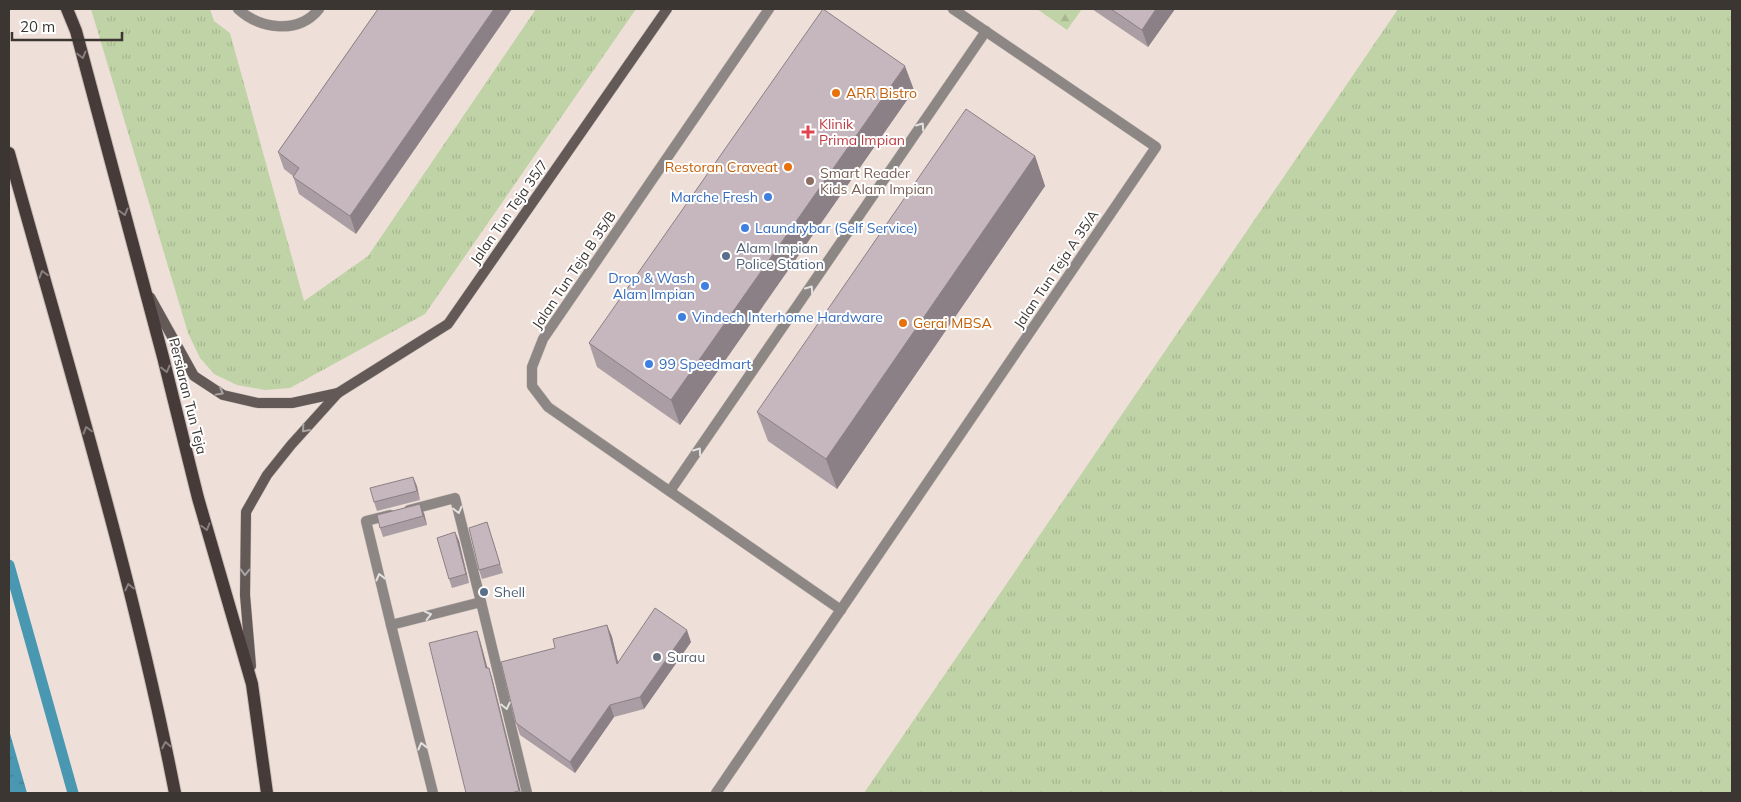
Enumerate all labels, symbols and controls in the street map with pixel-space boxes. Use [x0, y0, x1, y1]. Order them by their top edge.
scale bar [12, 10, 122, 42]
text: 20 m [20, 17, 55, 36]
one-way arrow [76, 51, 87, 60]
place label: ARR Bistro [846, 84, 917, 102]
marker: ARR Bistro [830, 87, 842, 99]
place label: Klinik Prima Impian [819, 115, 905, 149]
one-way arrow [915, 122, 924, 132]
marker: Klinik Prima Impian [801, 125, 815, 139]
street label: Jalan Tun Teja 35/7 [466, 156, 552, 268]
place label: Restoran Craveat [665, 158, 778, 176]
marker: Restoran Craveat [782, 161, 794, 173]
place label: Smart Reader Kids Alam Impian [820, 164, 933, 198]
marker: Smart Reader Kids Alam Impian [804, 175, 816, 187]
place label: Marche Fresh [671, 188, 758, 206]
marker: Marche Fresh [762, 191, 774, 203]
street label: Jalan Tun Teja A 35/A [1010, 206, 1103, 332]
one-way arrow [118, 208, 128, 216]
street label: Jalan Tun Teja B 35/B [528, 208, 620, 332]
place label: Laundrybar (Self Service) [755, 219, 918, 237]
marker: Laundrybar (Self Service) [739, 222, 751, 234]
place label: Alam Impian Police Station [736, 239, 824, 273]
marker: Alam Impian Police Station [720, 250, 732, 262]
place label: Drop & Wash Alam Impian [608, 269, 695, 303]
one-way arrow [38, 270, 48, 278]
marker: Drop & Wash Alam Impian [699, 280, 711, 292]
one-way arrow [804, 285, 813, 294]
place label: Vindech Interhome Hardware [692, 308, 883, 326]
marker: Vindech Interhome Hardware [676, 311, 688, 323]
place label: Gerai MBSA [913, 314, 992, 332]
marker: Gerai MBSA [897, 317, 909, 329]
street label: Persiaran Tun Teja [165, 336, 211, 456]
place label: 99 Speedmart [659, 355, 751, 373]
marker: 99 Speedmart [643, 358, 655, 370]
one-way arrow [160, 365, 171, 374]
one-way arrow [214, 386, 223, 396]
one-way arrow [302, 423, 311, 432]
one-way arrow [82, 427, 92, 435]
one-way arrow [692, 448, 701, 457]
one-way arrow [453, 506, 463, 514]
one-way arrow [201, 522, 211, 530]
one-way arrow [240, 568, 250, 576]
one-way arrow [375, 573, 386, 582]
one-way arrow [124, 583, 135, 592]
place label: Shell [494, 583, 525, 601]
marker: Shell [478, 586, 490, 598]
one-way arrow [423, 611, 431, 621]
place label: Surau [667, 648, 705, 666]
marker: Surau [651, 651, 663, 663]
one-way arrow [500, 701, 511, 710]
one-way arrow [161, 741, 172, 750]
one-way arrow [417, 742, 427, 750]

